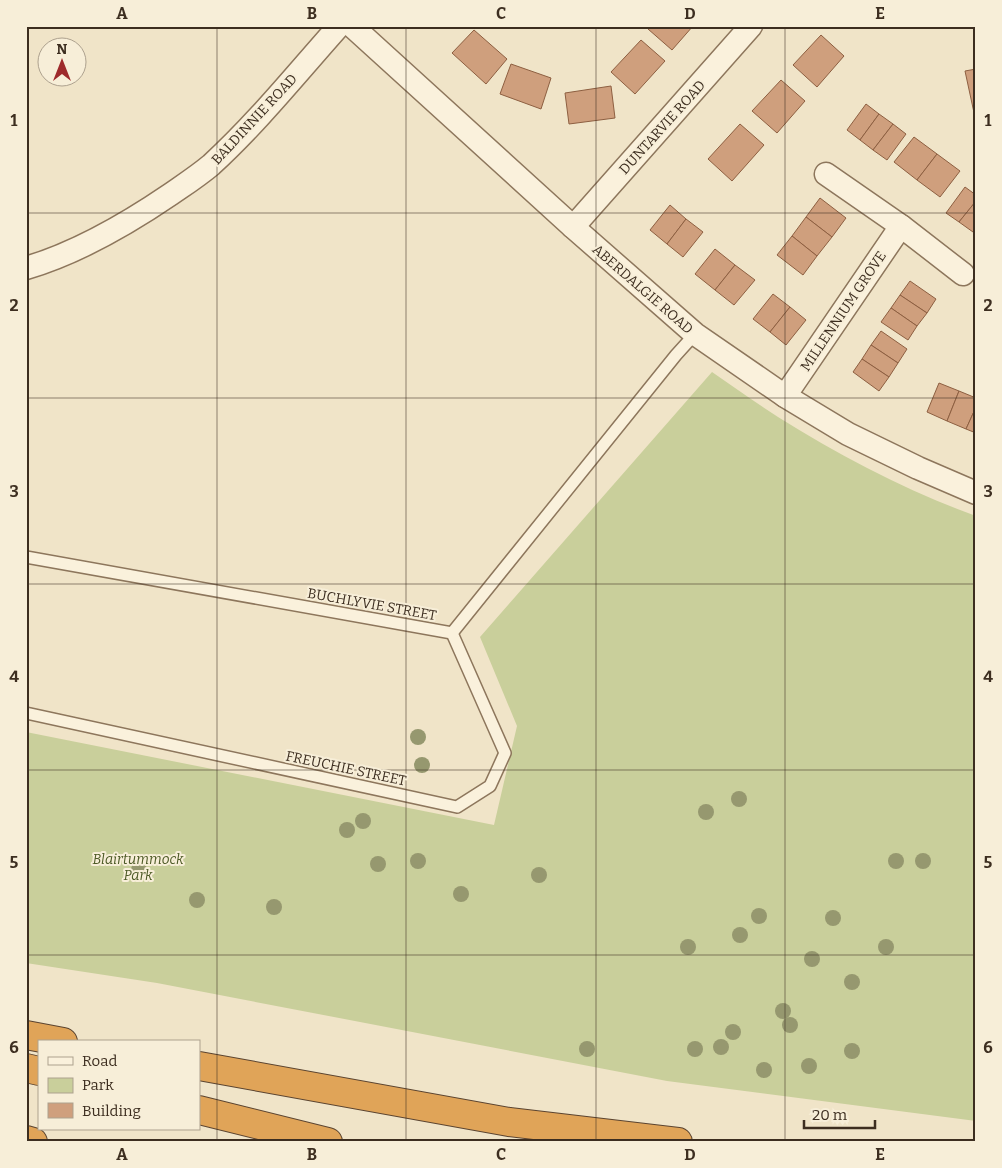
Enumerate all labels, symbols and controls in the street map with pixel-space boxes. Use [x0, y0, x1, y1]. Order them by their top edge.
text: A [116, 4, 128, 23]
text: B [307, 4, 317, 23]
text: C [496, 4, 506, 23]
text: D [684, 4, 696, 23]
text: E [875, 4, 885, 23]
north arrow [38, 38, 88, 88]
text: N [57, 41, 68, 58]
street label: BALDINNIE ROAD [208, 70, 301, 168]
street label: DUNTARVIE ROAD [616, 77, 709, 178]
text: 1 [11, 111, 18, 130]
text: 1 [985, 111, 992, 130]
street label: ABERDALGIE ROAD [589, 241, 696, 338]
street label: MILLENNIUM GROVE [797, 248, 890, 375]
text: 2 [9, 296, 19, 315]
text: 2 [983, 296, 993, 315]
text: 3 [9, 482, 19, 501]
text: 3 [983, 482, 993, 501]
street label: BUCHLYVIE STREET [306, 585, 438, 624]
text: 4 [9, 667, 19, 686]
text: 4 [983, 667, 993, 686]
street label: FREUCHIE STREET [284, 747, 408, 790]
park label: Blairtummock Park [92, 851, 184, 884]
text: 5 [10, 853, 19, 872]
text: 5 [984, 853, 993, 872]
text: 6 [9, 1038, 19, 1057]
text: 6 [983, 1038, 993, 1057]
legend [38, 1040, 200, 1130]
text: Road [82, 1052, 117, 1070]
text: Park [82, 1076, 114, 1094]
scale bar [804, 1098, 876, 1130]
text: Building [82, 1102, 141, 1120]
text: 20 m [812, 1106, 848, 1124]
text: A [116, 1145, 128, 1164]
text: B [307, 1145, 317, 1164]
text: C [496, 1145, 506, 1164]
text: D [684, 1145, 696, 1164]
text: E [875, 1145, 885, 1164]

